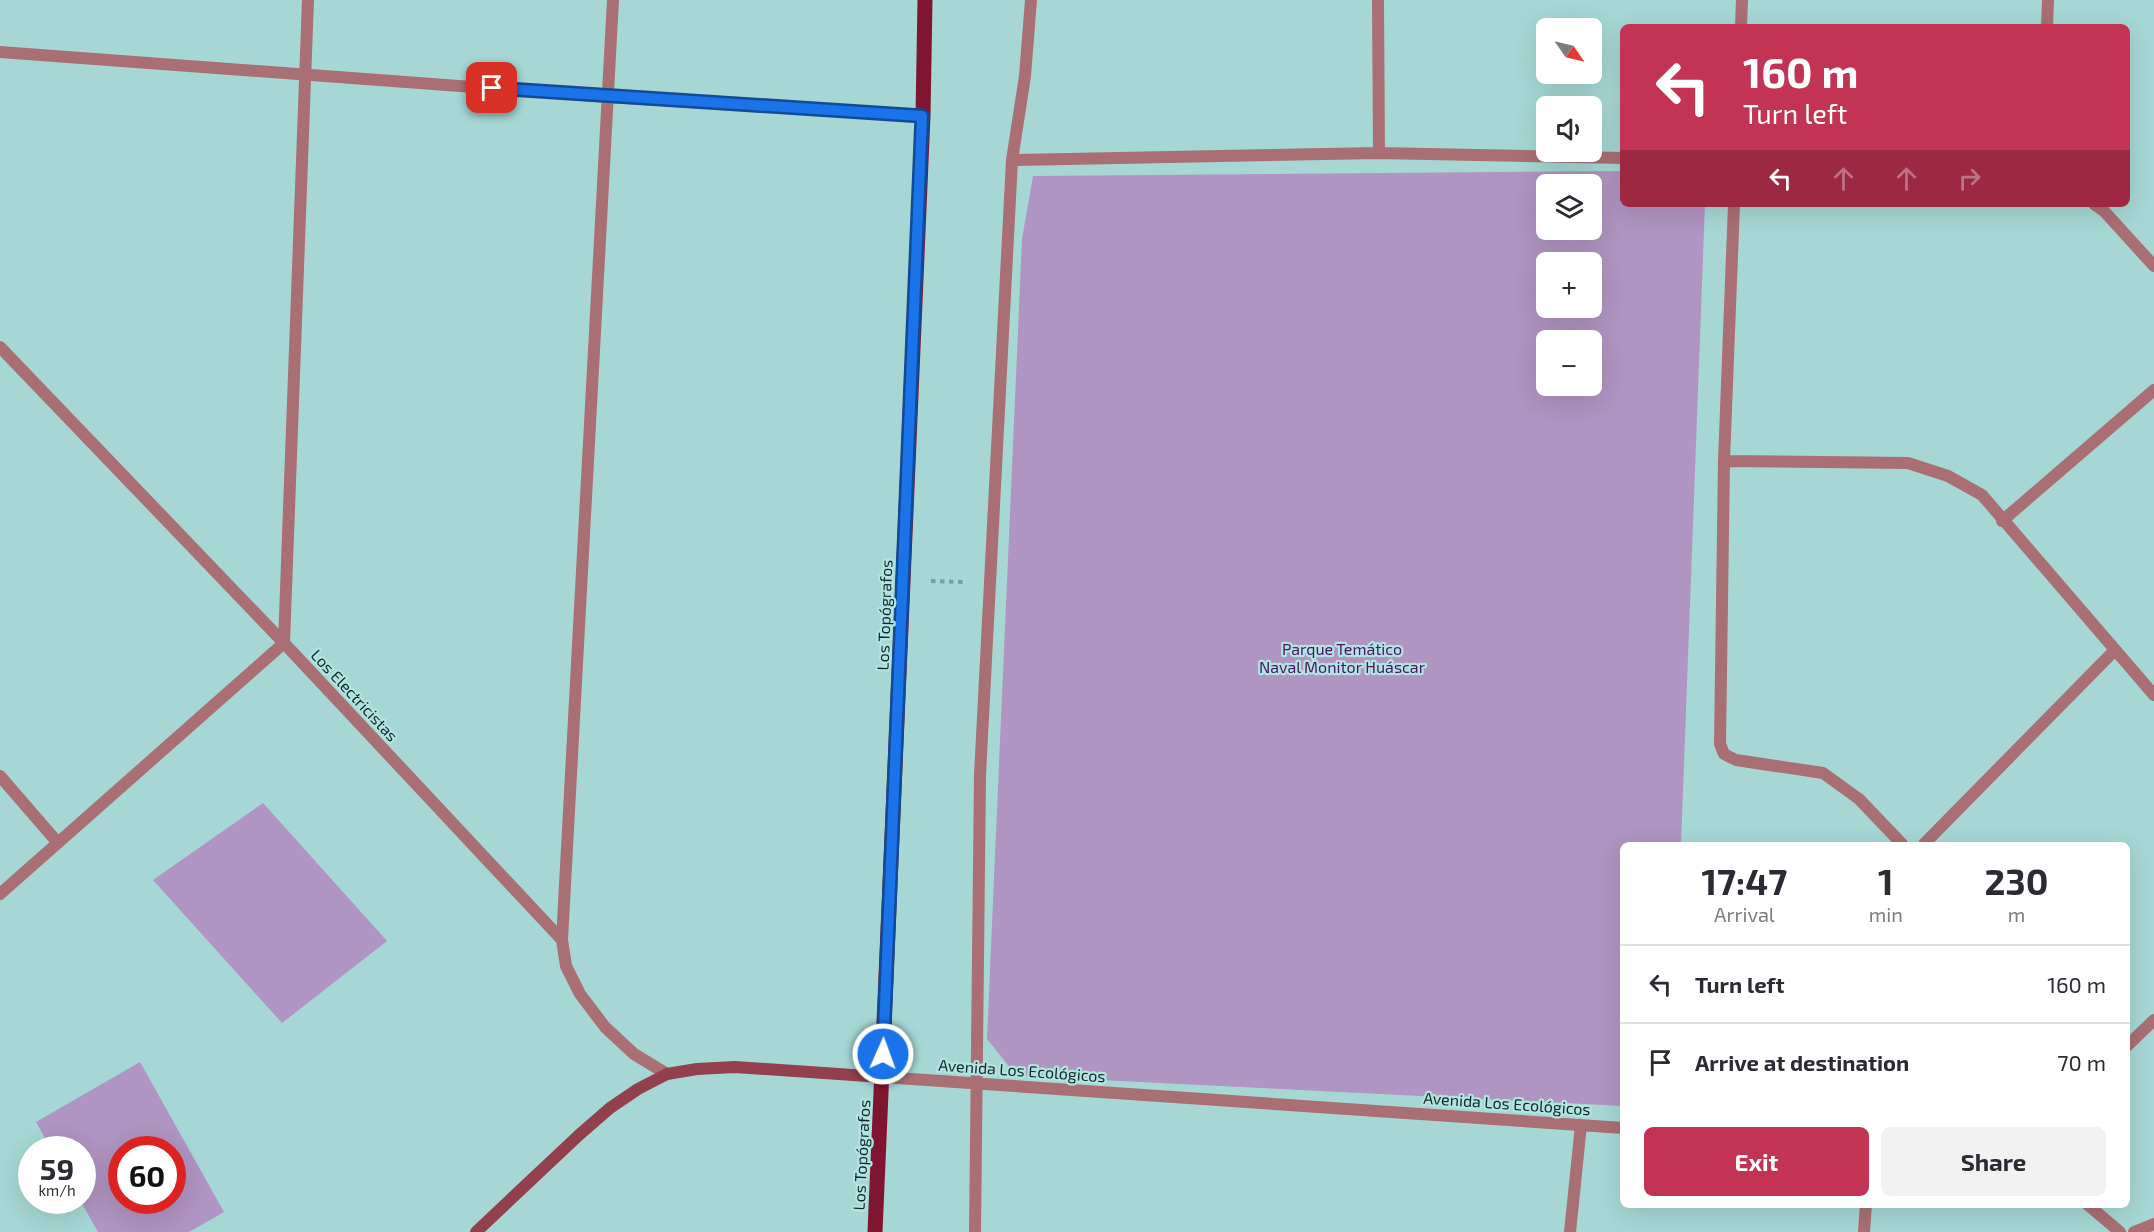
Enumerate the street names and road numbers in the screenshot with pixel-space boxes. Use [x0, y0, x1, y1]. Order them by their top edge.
street label: Los Topógrafos [873, 559, 895, 671]
street label: Los Electricistas [308, 645, 402, 745]
street label: Avenida Los Ecológicos [938, 1055, 1106, 1085]
street label: Avenida Los Ecológicos [1423, 1088, 1591, 1118]
street label: Los Topógrafos [849, 1099, 873, 1211]

